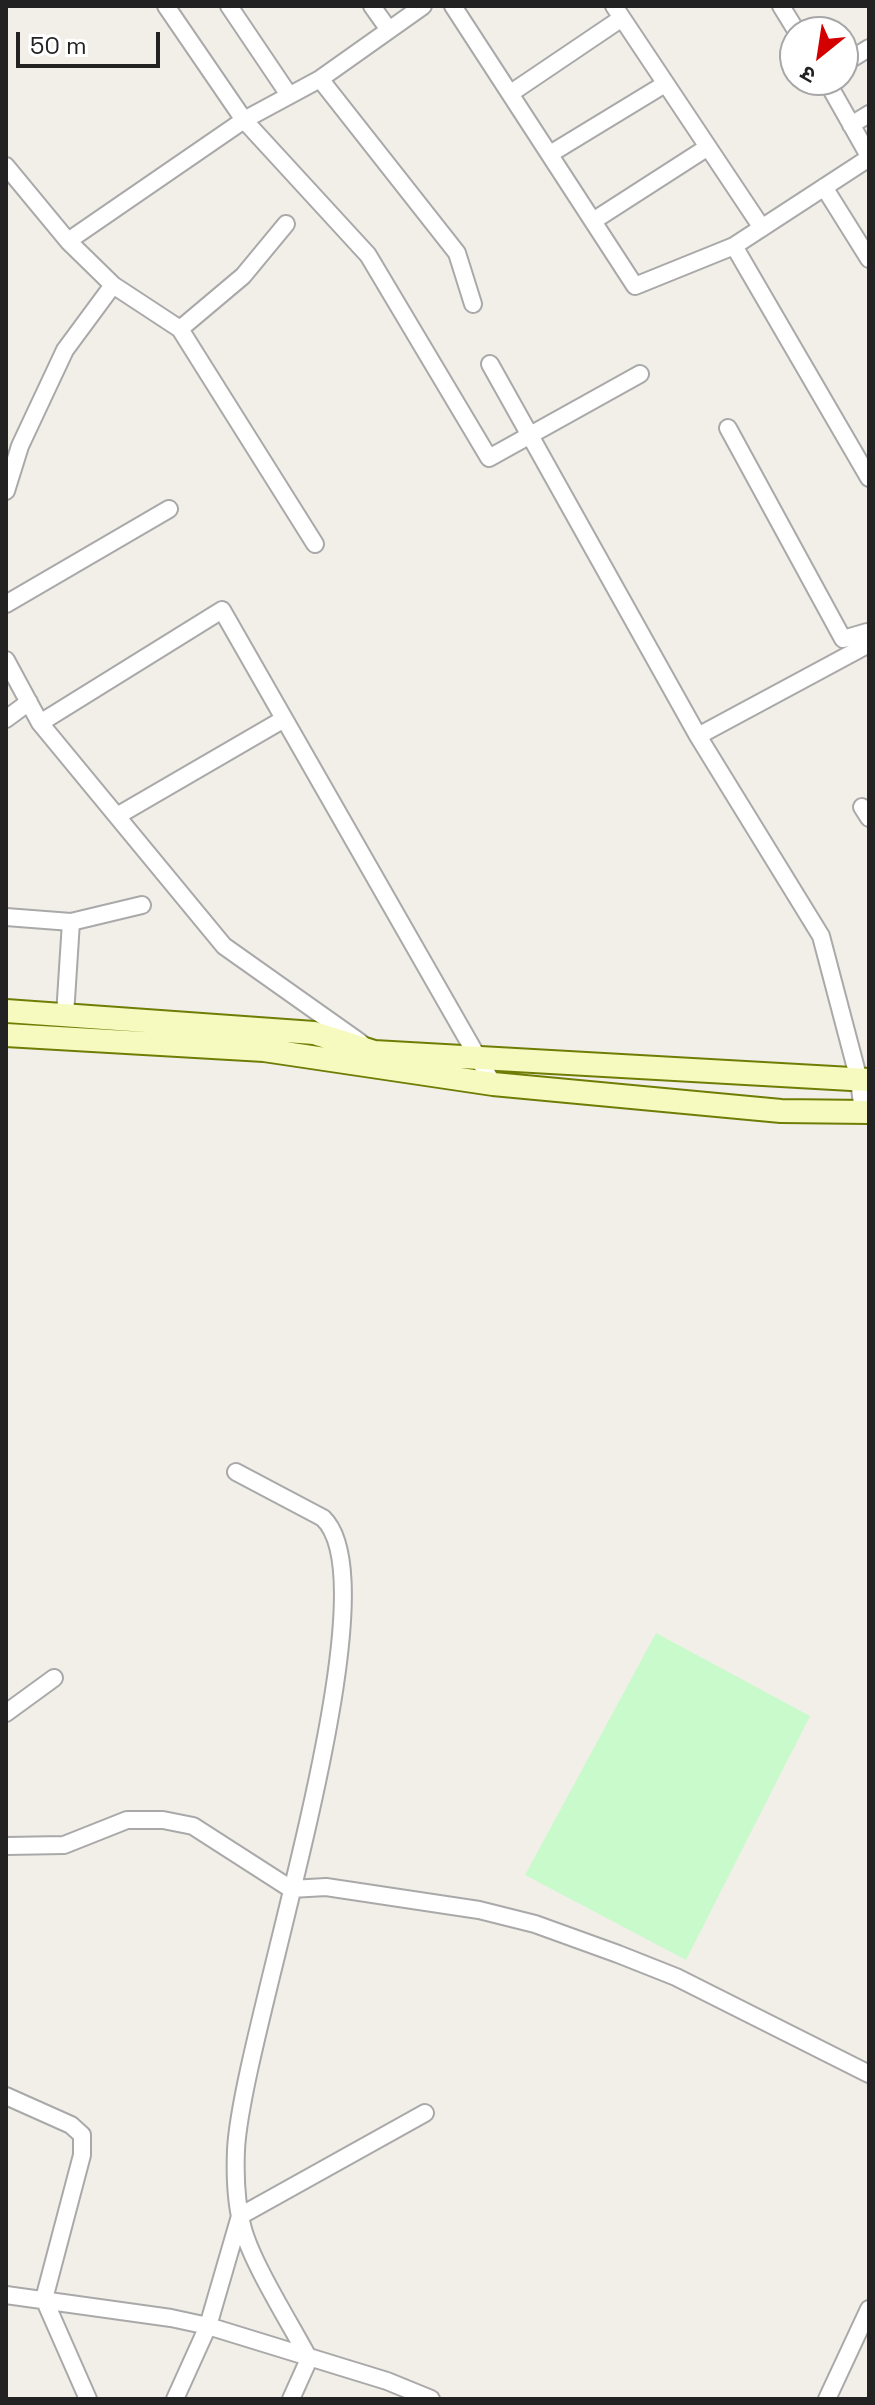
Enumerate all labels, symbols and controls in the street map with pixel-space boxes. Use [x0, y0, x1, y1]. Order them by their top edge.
scale bar [20, 16, 164, 66]
north arrow [779, 16, 859, 96]
text: 50 m [30, 30, 87, 61]
text: उ [795, 60, 821, 90]

